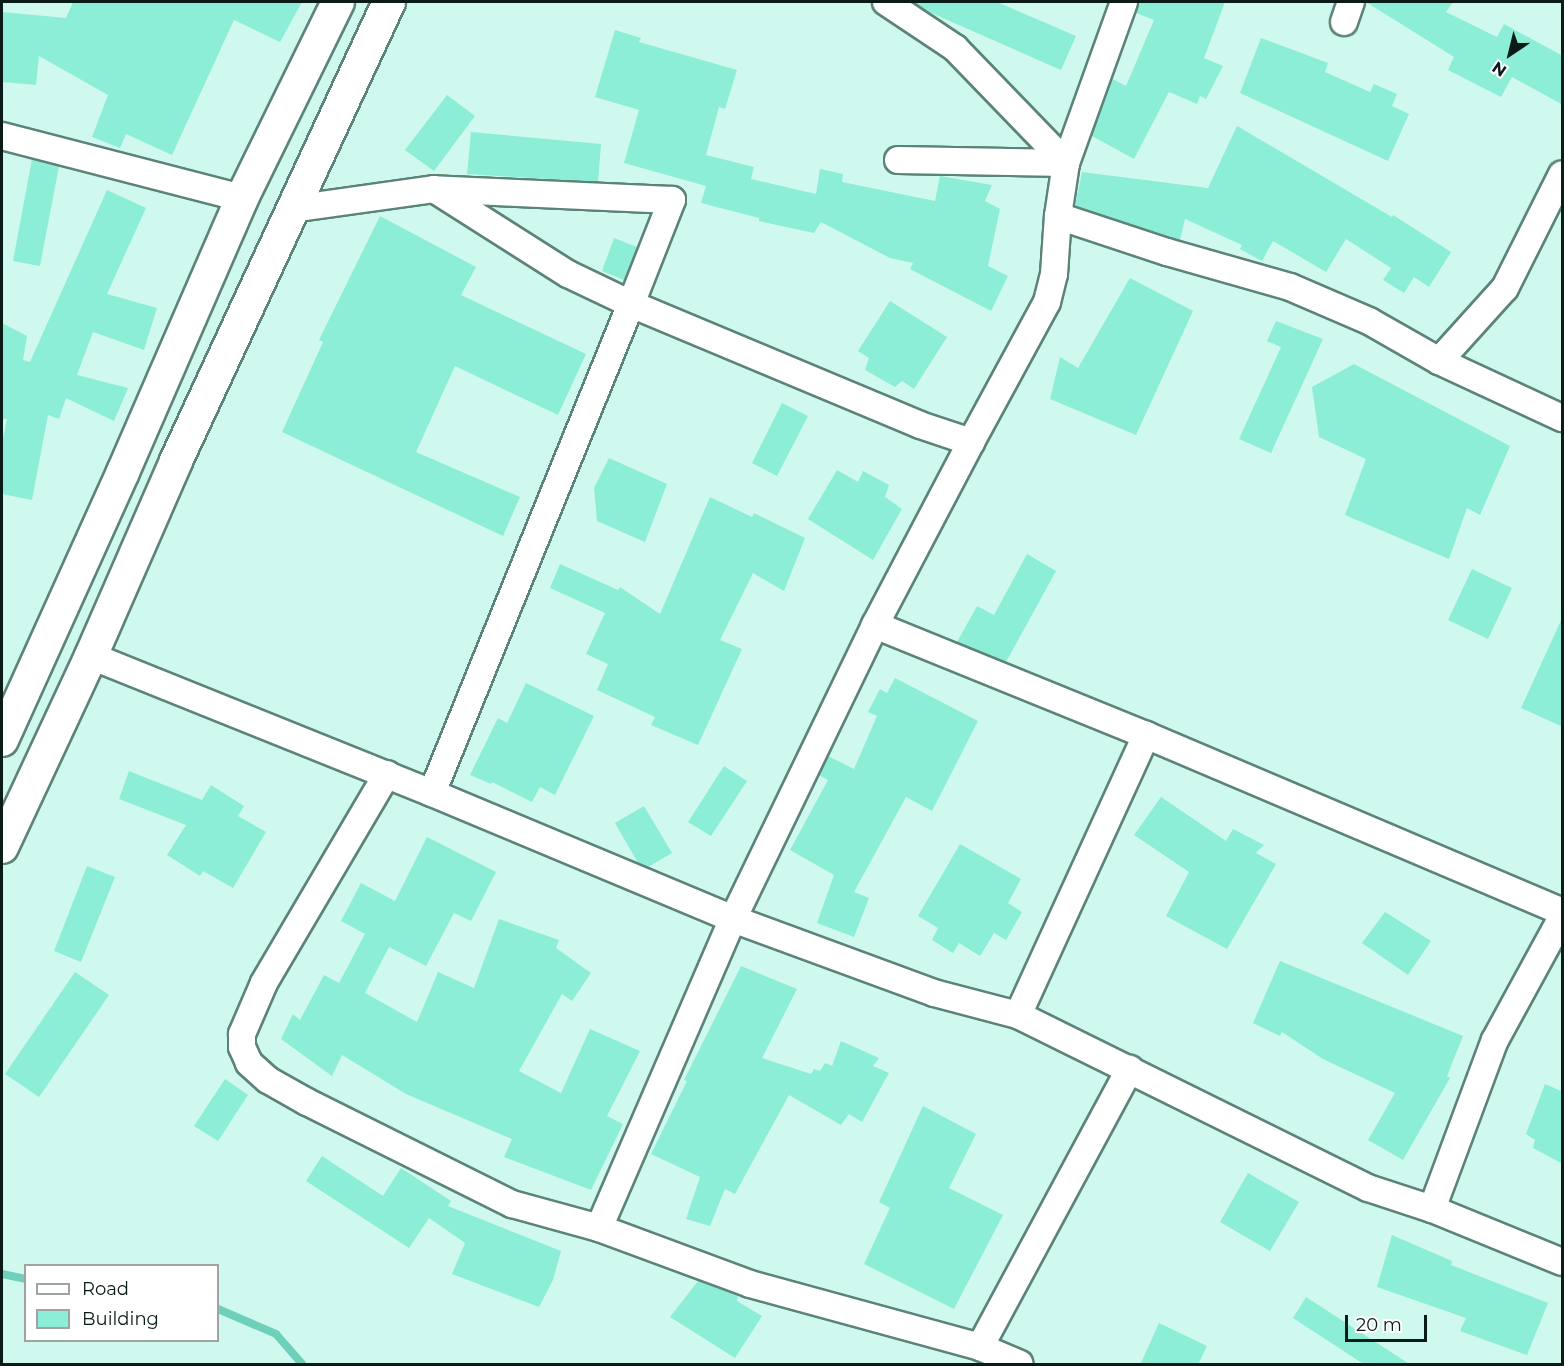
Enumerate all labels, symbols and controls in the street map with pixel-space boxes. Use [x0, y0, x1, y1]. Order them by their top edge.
north arrow [1480, 24, 1540, 84]
text: N [1489, 58, 1510, 81]
legend [24, 1264, 219, 1342]
text: Road [82, 1278, 129, 1300]
scale bar [1348, 1303, 1430, 1341]
text: Building [82, 1308, 159, 1330]
text: 20 m [1356, 1314, 1402, 1336]

